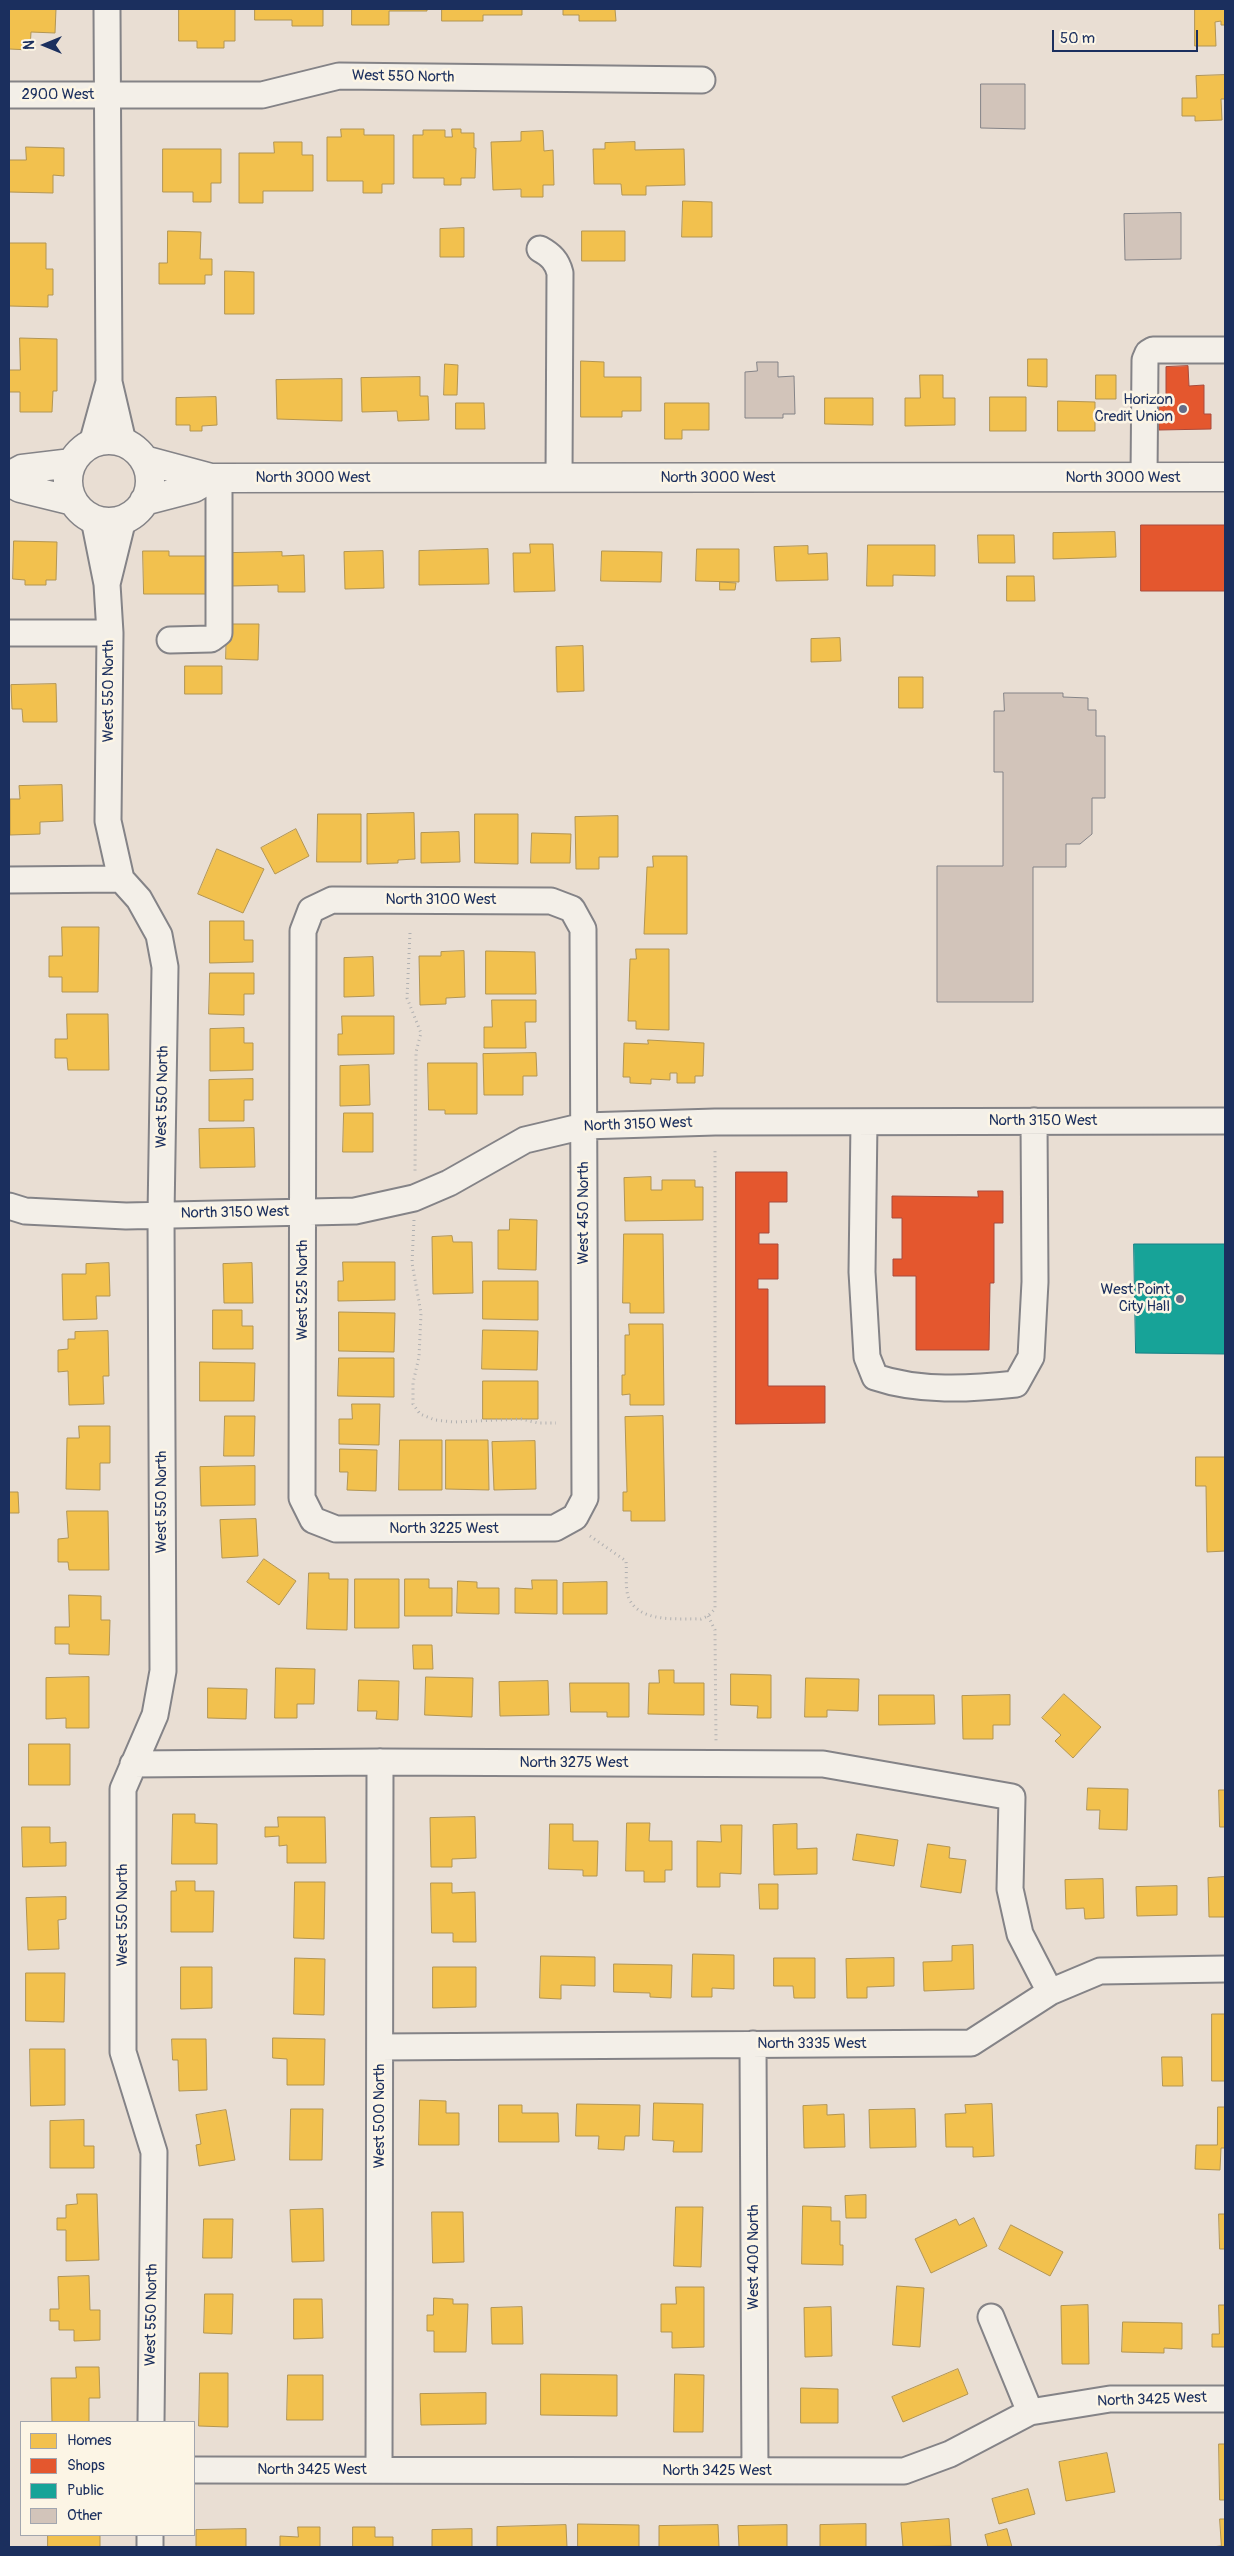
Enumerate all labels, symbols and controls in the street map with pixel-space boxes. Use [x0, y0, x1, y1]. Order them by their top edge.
north arrow [20, 20, 70, 70]
scale bar [1054, 20, 1200, 52]
text: 50 m [1060, 29, 1095, 48]
text: N [21, 40, 38, 50]
street label: West 550 North [352, 67, 454, 87]
street label: 2900 West [22, 86, 94, 104]
place label: Horizon Credit Union [1094, 391, 1173, 426]
marker: Horizon Credit Union [1177, 403, 1189, 415]
street label: North 3000 West [255, 469, 371, 487]
street label: North 3000 West [660, 469, 776, 487]
street label: North 3000 West [1065, 469, 1181, 487]
street label: West 550 North [100, 640, 118, 742]
street label: North 3100 West [386, 891, 496, 909]
street label: West 550 North [153, 1046, 173, 1148]
street label: North 3150 West [989, 1112, 1097, 1130]
street label: North 3150 West [583, 1114, 693, 1136]
street label: West 450 North [575, 1161, 593, 1265]
street label: North 3150 West [180, 1203, 290, 1223]
street label: West 525 North [294, 1240, 312, 1340]
place label: West Point City Hall [1101, 1281, 1170, 1316]
marker: West Point City Hall [1174, 1293, 1186, 1305]
street label: West 550 North [153, 1451, 171, 1553]
street label: North 3225 West [389, 1520, 499, 1538]
street label: North 3275 West [520, 1754, 628, 1772]
street label: West 550 North [114, 1864, 132, 1966]
street label: North 3335 West [757, 2035, 867, 2053]
street label: West 500 North [371, 2064, 389, 2168]
street label: West 400 North [745, 2204, 763, 2310]
street label: West 550 North [142, 2264, 162, 2366]
street label: North 3425 West [1097, 2389, 1207, 2411]
legend [20, 2421, 195, 2536]
text: Homes [67, 2431, 112, 2450]
text: Shops [67, 2456, 105, 2475]
street label: North 3425 West [257, 2461, 367, 2479]
street label: North 3425 West [662, 2462, 772, 2480]
text: Public [67, 2481, 104, 2500]
text: Other [67, 2506, 102, 2525]

